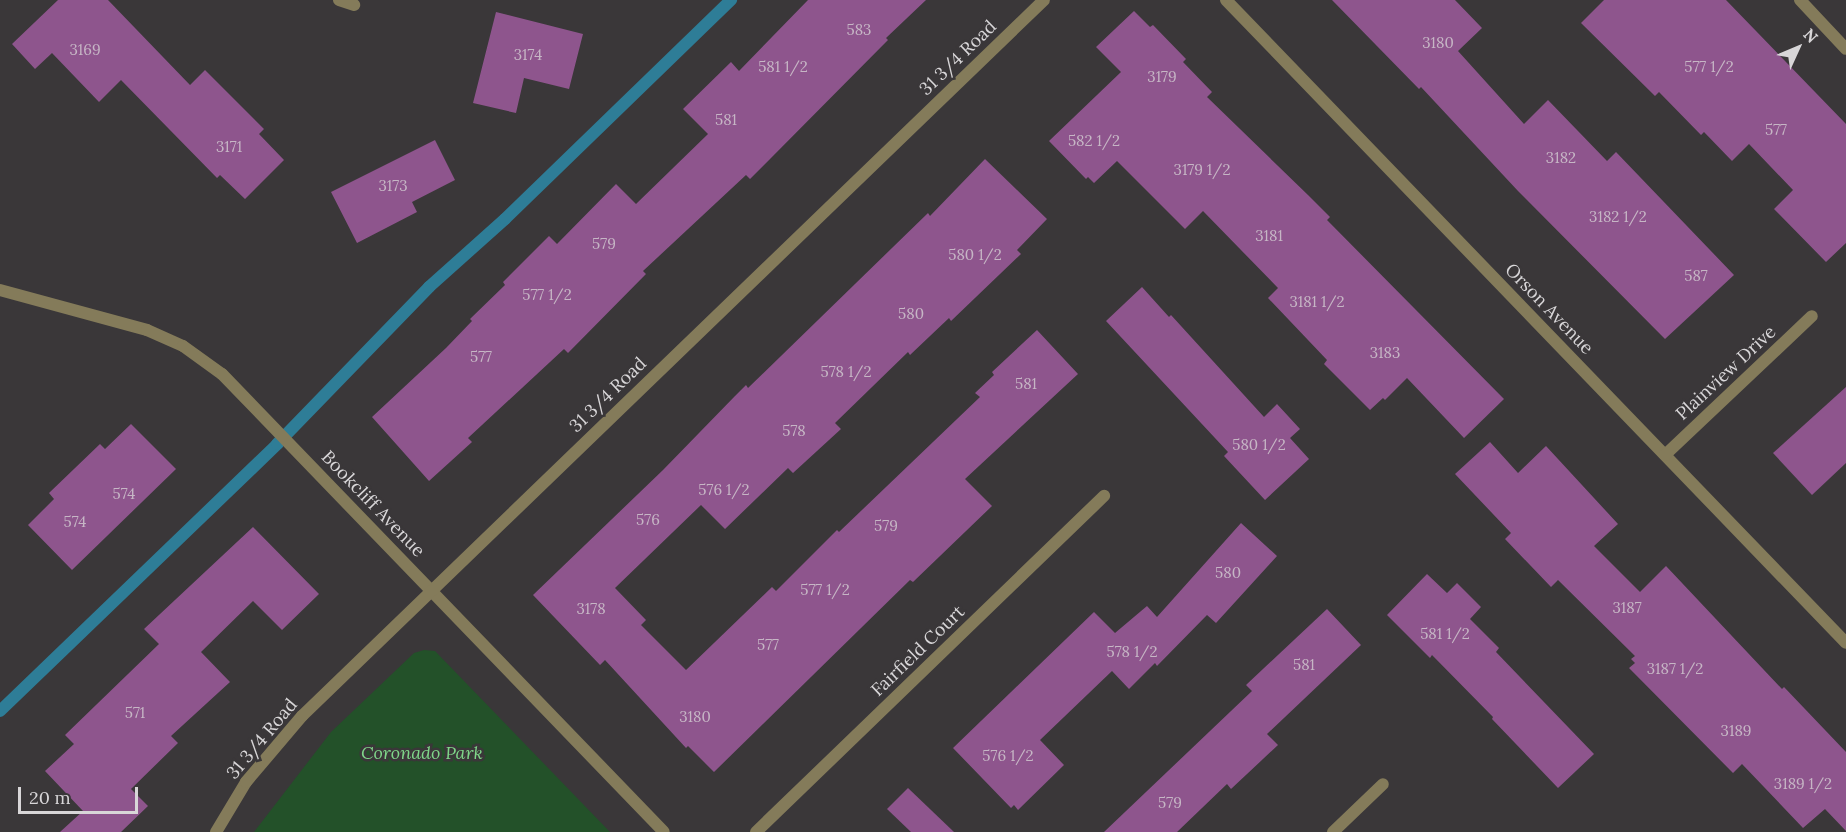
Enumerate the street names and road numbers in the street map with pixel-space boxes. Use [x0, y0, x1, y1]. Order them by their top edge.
street label: 31 3/4 Road [915, 16, 1001, 100]
street label: Orson Avenue [1500, 259, 1598, 359]
street label: Plainview Drive [1672, 321, 1780, 425]
street label: 31 3/4 Road [565, 353, 651, 437]
street label: Bookcliff Avenue [317, 446, 429, 562]
street label: Fairfield Court [867, 601, 969, 701]
street label: 31 3/4 Road [222, 694, 302, 784]

